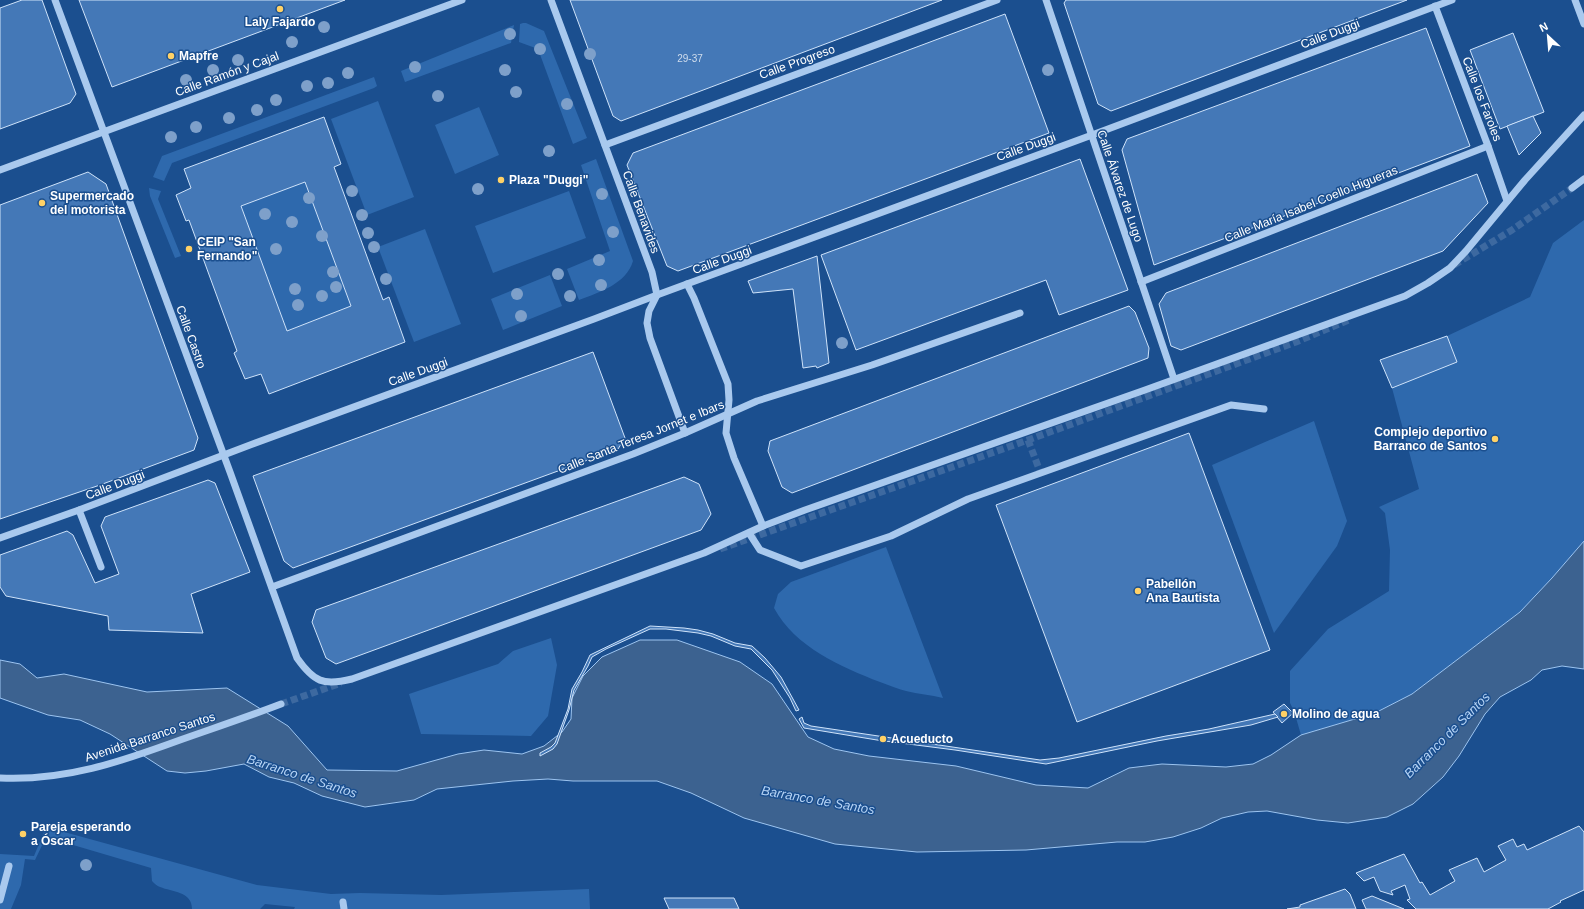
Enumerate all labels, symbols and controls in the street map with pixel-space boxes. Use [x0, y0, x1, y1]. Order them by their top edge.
marker: Laly Fajardo [275, 4, 285, 14]
place label: Laly Fajardo [245, 15, 315, 29]
street label: Calle Duggi [1299, 16, 1361, 52]
north arrow [1528, 16, 1568, 56]
text: N [1537, 20, 1550, 34]
street label: Calle Progreso [757, 42, 837, 82]
street label: Calle Ramón y Cajal [173, 49, 281, 99]
place label: Mapfre [179, 49, 219, 63]
marker: Mapfre [166, 51, 176, 61]
house number: 29-37 [677, 53, 703, 64]
street label: Calle los Faroles [1459, 55, 1505, 143]
street label: Calle Álvarez de Lugo [1094, 128, 1147, 244]
street label: Calle Duggi [994, 130, 1058, 164]
street label: Calle María Isabel Coello Higueras [1222, 163, 1400, 245]
street label: Calle Benavides [620, 169, 662, 255]
place label: Plaza "Duggi" [509, 173, 588, 187]
marker: Plaza "Duggi" [496, 175, 506, 185]
place label: Supermercado del motorista [50, 189, 134, 217]
marker: Supermercado del motorista [37, 198, 47, 208]
place label: CEIP "San Fernando" [197, 235, 257, 263]
street label: Calle Duggi [690, 243, 754, 277]
marker: CEIP "San Fernando" [184, 244, 194, 254]
street label: Calle Castro [173, 304, 209, 371]
street label: Calle Duggi [386, 355, 450, 389]
street label: Calle Santa Teresa Jornet e Ibars [556, 397, 726, 477]
place label: Complejo deportivo Barranco de Santos [1374, 425, 1487, 453]
marker: Complejo deportivo Barranco de Santos [1490, 434, 1500, 444]
street label: Calle Duggi [84, 467, 146, 503]
place label: Pabellón Ana Bautista [1146, 577, 1220, 605]
marker: Pabellón Ana Bautista [1133, 586, 1143, 596]
water label: Barranco de Santos [1401, 689, 1493, 781]
place label: Molino de agua [1292, 707, 1380, 721]
street label: Avenida Barranco Santos [83, 709, 217, 765]
marker: Molino de agua [1279, 709, 1289, 719]
place label: Acueducto [891, 732, 953, 746]
marker: Acueducto [878, 734, 888, 744]
water label: Barranco de Santos [245, 751, 359, 801]
water label: Barranco de Santos [760, 783, 876, 817]
place label: Pareja esperando a Óscar [31, 820, 131, 848]
marker: Pareja esperando a Óscar [18, 829, 28, 839]

